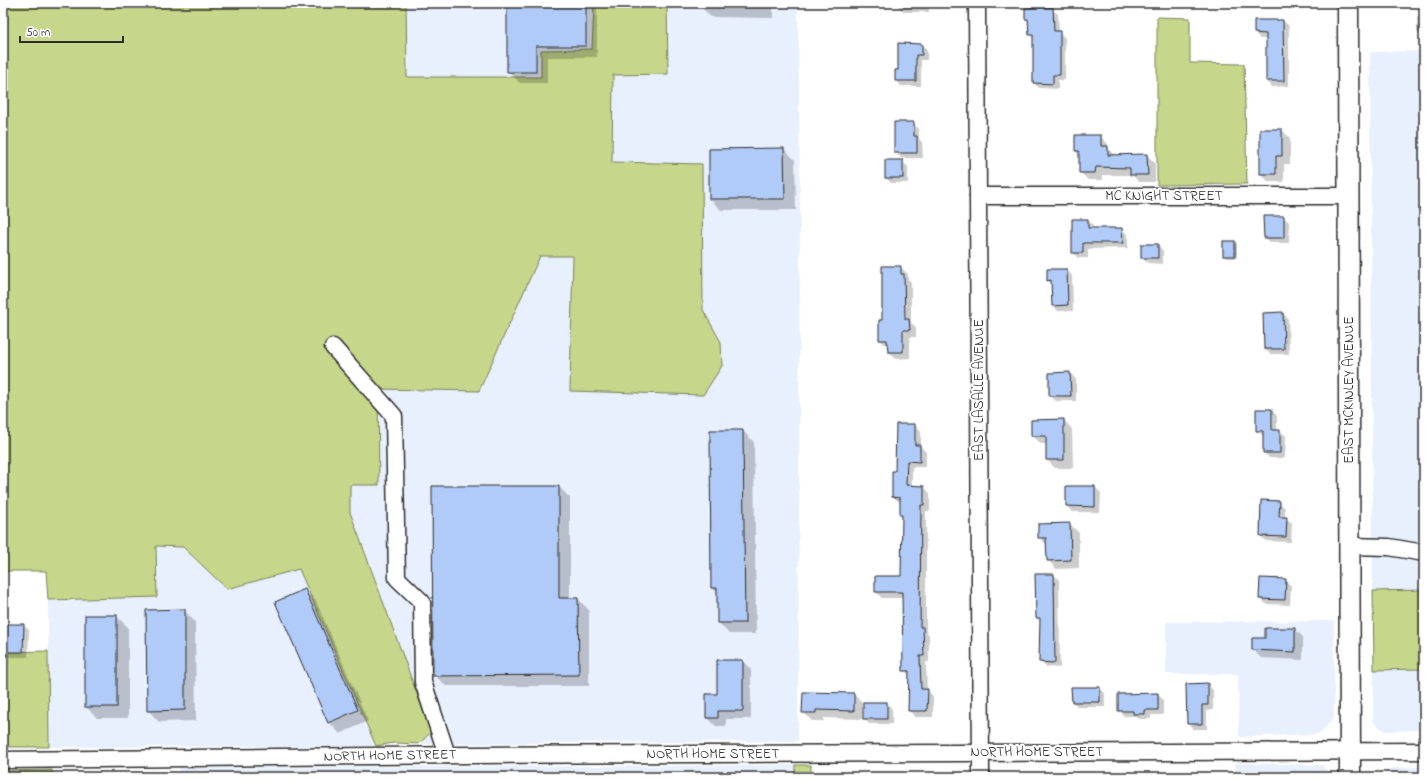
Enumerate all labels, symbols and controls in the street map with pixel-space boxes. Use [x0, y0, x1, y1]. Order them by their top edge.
scale bar [20, 18, 123, 44]
text: 50 m [26, 24, 50, 42]
street label: MC KNIGHT STREET [1105, 186, 1223, 207]
street label: EAST MCKINLEY AVENUE [1339, 316, 1360, 464]
street label: EAST LASALLE AVENUE [969, 319, 990, 461]
street label: NORTH HOME STREET [971, 742, 1103, 763]
street label: NORTH HOME STREET [323, 744, 457, 768]
street label: NORTH HOME STREET [647, 744, 779, 765]

